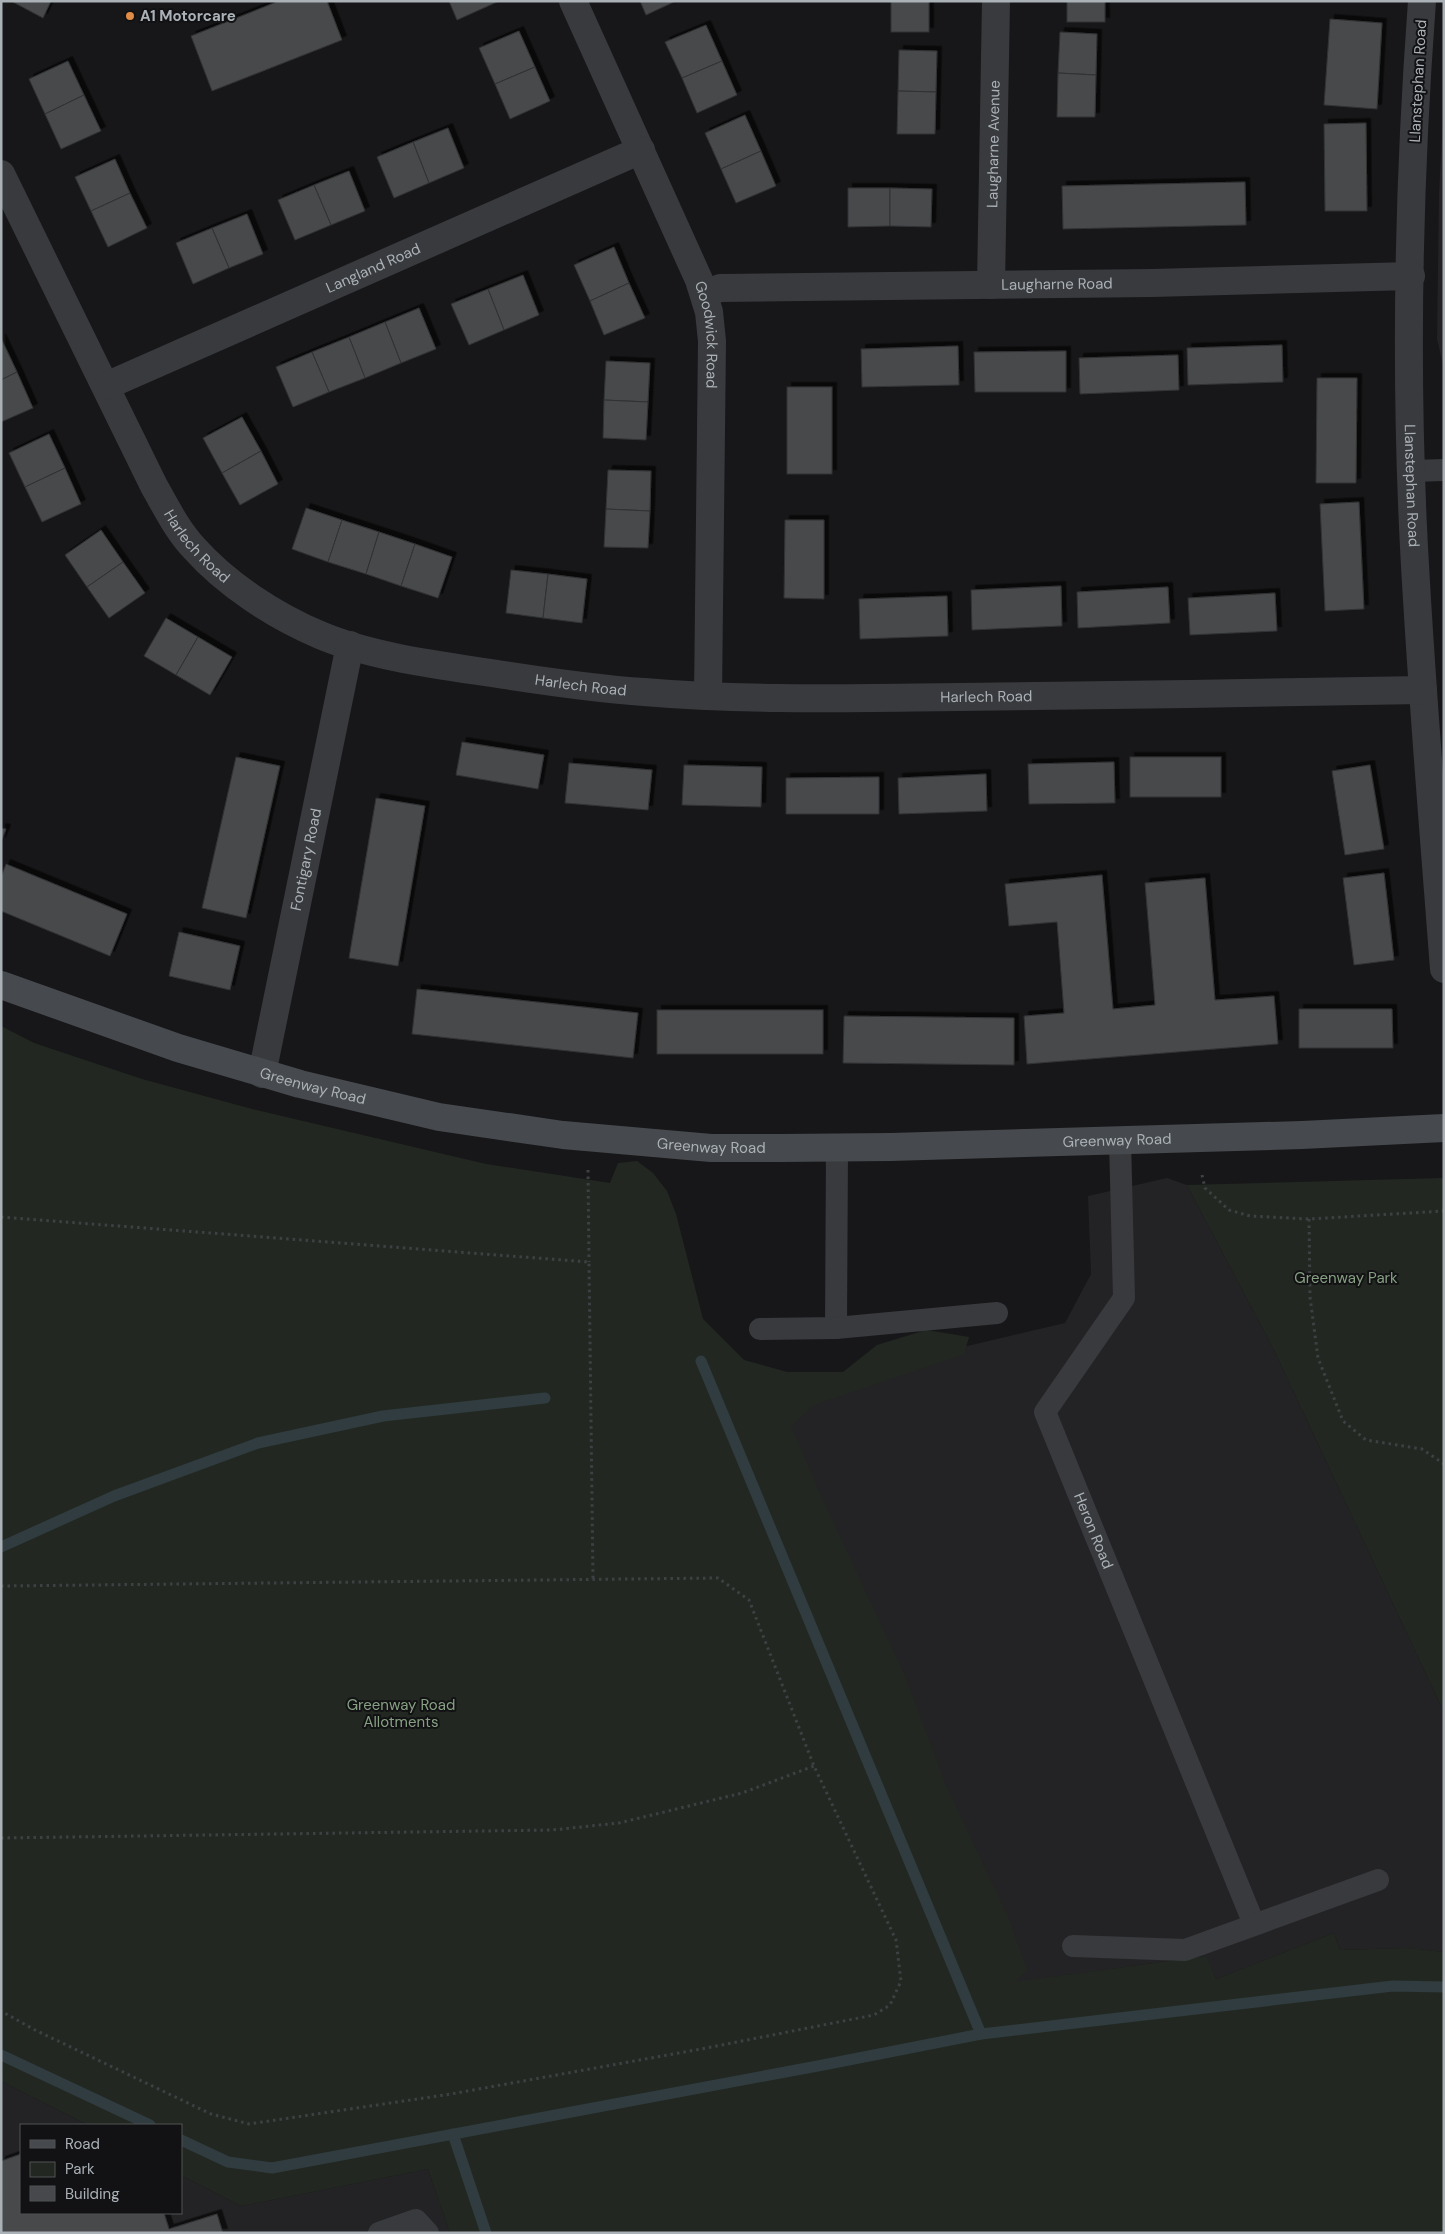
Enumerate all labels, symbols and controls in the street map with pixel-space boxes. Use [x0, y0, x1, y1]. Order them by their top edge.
place label: A1 Motorcare [140, 6, 236, 26]
marker: A1 Motorcare [124, 10, 136, 22]
street label: Llanstephan Road [1405, 19, 1431, 143]
street label: Laugharne Avenue [982, 80, 1005, 208]
street label: Langland Road [323, 238, 424, 298]
street label: Laugharne Road [1001, 273, 1113, 295]
street label: Goodwick Road [690, 278, 722, 389]
street label: Llanstephan Road [1400, 424, 1424, 548]
street label: Harlech Road [159, 506, 234, 588]
street label: Harlech Road [534, 670, 627, 701]
street label: Harlech Road [940, 686, 1032, 707]
street label: Fontigary Road [286, 806, 326, 912]
street label: Greenway Road [257, 1063, 368, 1109]
street label: Greenway Road [1062, 1129, 1172, 1152]
street label: Greenway Road [656, 1133, 766, 1158]
park label: Greenway Park [1294, 1268, 1398, 1288]
street label: Heron Road [1069, 1490, 1118, 1572]
park label: Greenway Road Allotments [347, 1695, 455, 1732]
legend [20, 2124, 182, 2214]
text: Road [65, 2134, 100, 2154]
text: Park [65, 2159, 95, 2179]
text: Building [65, 2184, 120, 2204]

